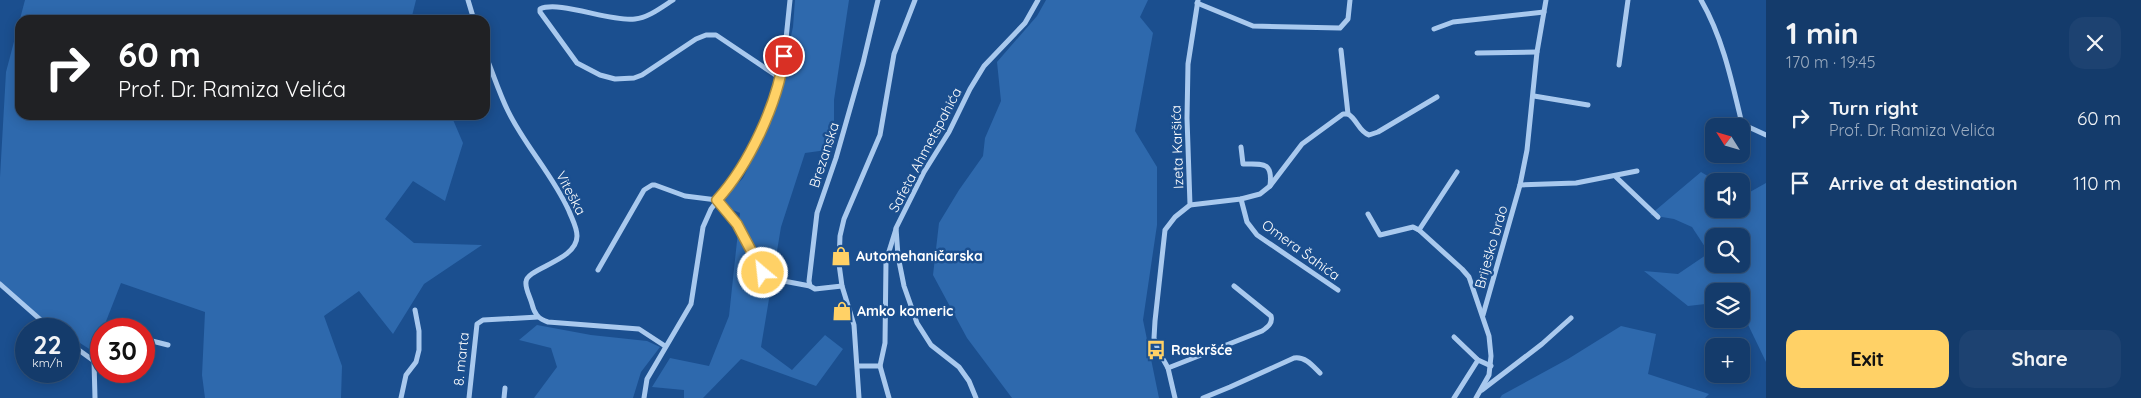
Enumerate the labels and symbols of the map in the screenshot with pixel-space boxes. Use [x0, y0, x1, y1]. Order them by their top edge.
pin [763, 35, 805, 77]
street label: Safeta Ahmetspahića [884, 85, 966, 215]
street label: Izeta Karšića [1167, 105, 1187, 189]
north arrow [1705, 118, 1750, 162]
street label: Brezanska [805, 120, 843, 190]
street label: Viteška [552, 168, 590, 218]
street label: Briješko brdo [1471, 203, 1511, 291]
street label: Omera Šahića [1259, 216, 1343, 284]
shop icon: Automehaničarska [830, 245, 852, 267]
position arrow [736, 246, 788, 298]
place label: Automehaničarska [856, 247, 983, 265]
shop icon: Amko komeric [831, 300, 853, 322]
place label: Amko komeric [857, 302, 953, 320]
speed limit sign: 30 [90, 318, 155, 383]
street label: 8. marta [449, 331, 473, 387]
bus stop icon: Raskršće [1145, 339, 1167, 361]
place label: Raskršće [1171, 341, 1233, 359]

